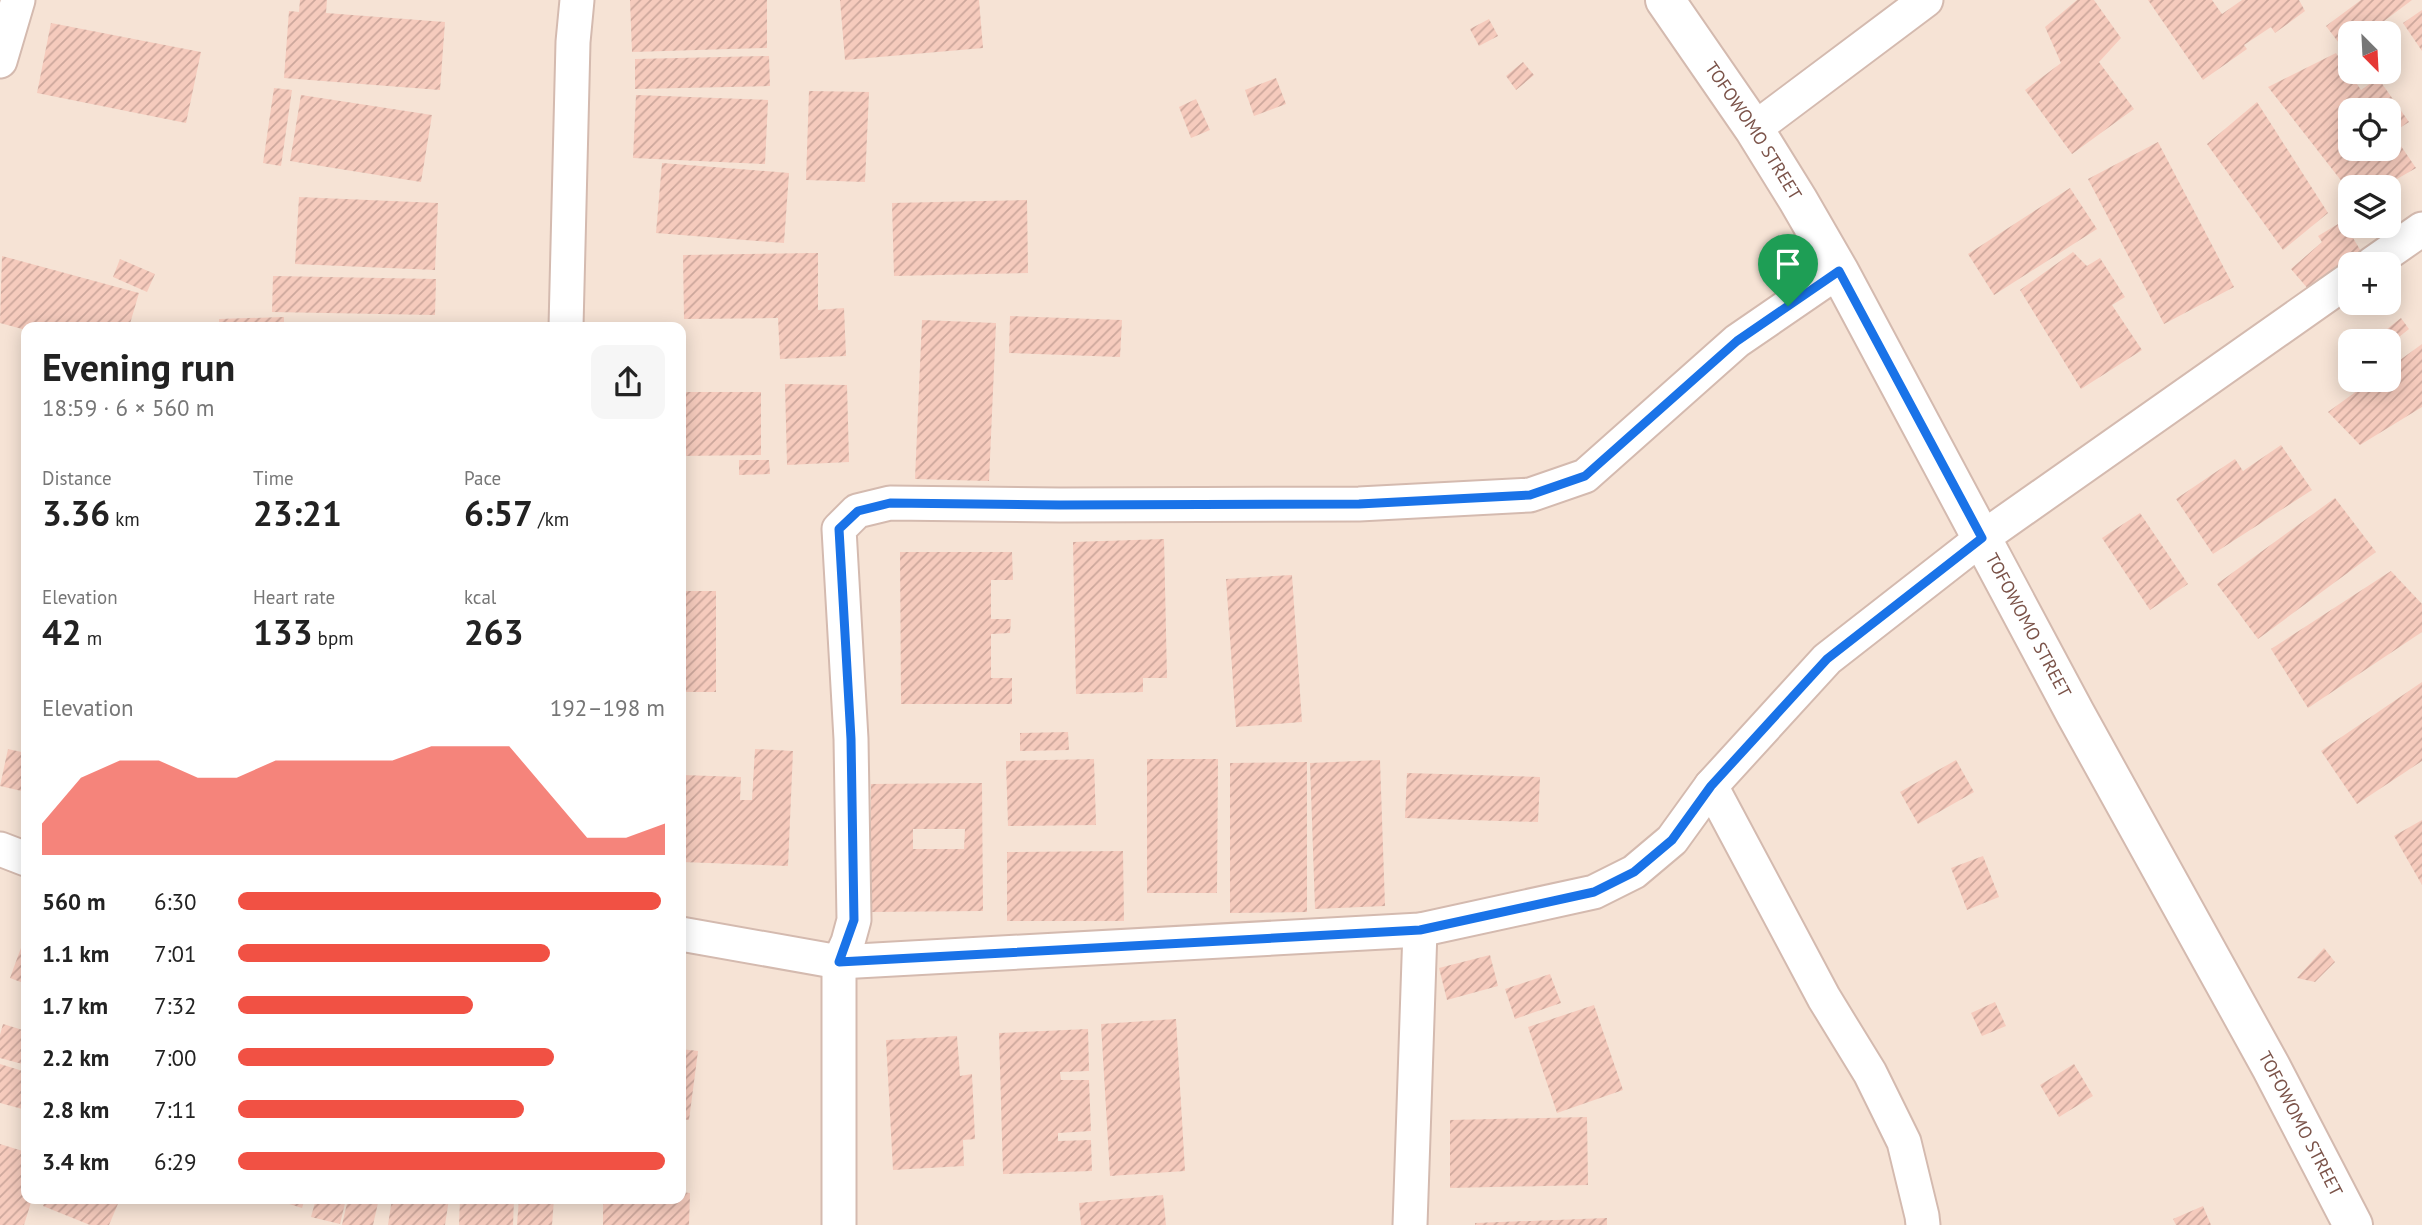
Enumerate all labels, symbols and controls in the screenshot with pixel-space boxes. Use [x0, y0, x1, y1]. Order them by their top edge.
north arrow [2338, 21, 2401, 84]
map controls [2338, 21, 2401, 392]
street label: TOFOWOMO STREET [1700, 57, 1807, 204]
button: locate [2338, 98, 2401, 161]
button: layers [2338, 175, 2401, 238]
pin [1758, 234, 1818, 306]
icon: arrive [1769, 245, 1807, 283]
button: + [2338, 252, 2401, 315]
button: − [2338, 329, 2401, 392]
text: Evening run [42, 342, 235, 391]
button: share [591, 345, 665, 419]
text: 18:59 · 6 × 560 m [42, 393, 214, 422]
text: Distance [42, 466, 112, 490]
text: Time [253, 466, 294, 490]
text: Pace [464, 466, 501, 490]
text: 3.36 [42, 490, 110, 536]
text: 23:21 [253, 490, 342, 536]
text: 6:57 [464, 490, 533, 536]
text: km [110, 507, 140, 531]
text: /km [533, 507, 569, 531]
street label: TOFOWOMO STREET [1981, 549, 2077, 701]
text: Elevation [42, 585, 118, 609]
text: Heart rate [253, 585, 335, 609]
text: kcal [464, 585, 496, 609]
text: 42 [42, 609, 82, 655]
text: 133 [253, 609, 313, 655]
text: 263 [464, 609, 524, 655]
text: m [82, 626, 102, 650]
text: bpm [313, 626, 354, 650]
text: Elevation [42, 693, 134, 722]
text: 192–198 m [550, 693, 665, 722]
text: 560 m [42, 887, 105, 916]
text: 6:30 [154, 887, 197, 916]
text: 1.1 km [42, 939, 109, 968]
text: 7:01 [154, 939, 197, 968]
text: 1.7 km [42, 991, 108, 1020]
text: 7:32 [154, 991, 197, 1020]
text: 2.2 km [42, 1043, 109, 1072]
text: 7:00 [154, 1043, 197, 1072]
street label: TOFOWOMO STREET [2254, 1047, 2348, 1200]
text: 2.8 km [42, 1095, 109, 1124]
text: 7:11 [154, 1095, 197, 1124]
text: 3.4 km [42, 1147, 109, 1176]
text: 6:29 [154, 1147, 197, 1176]

